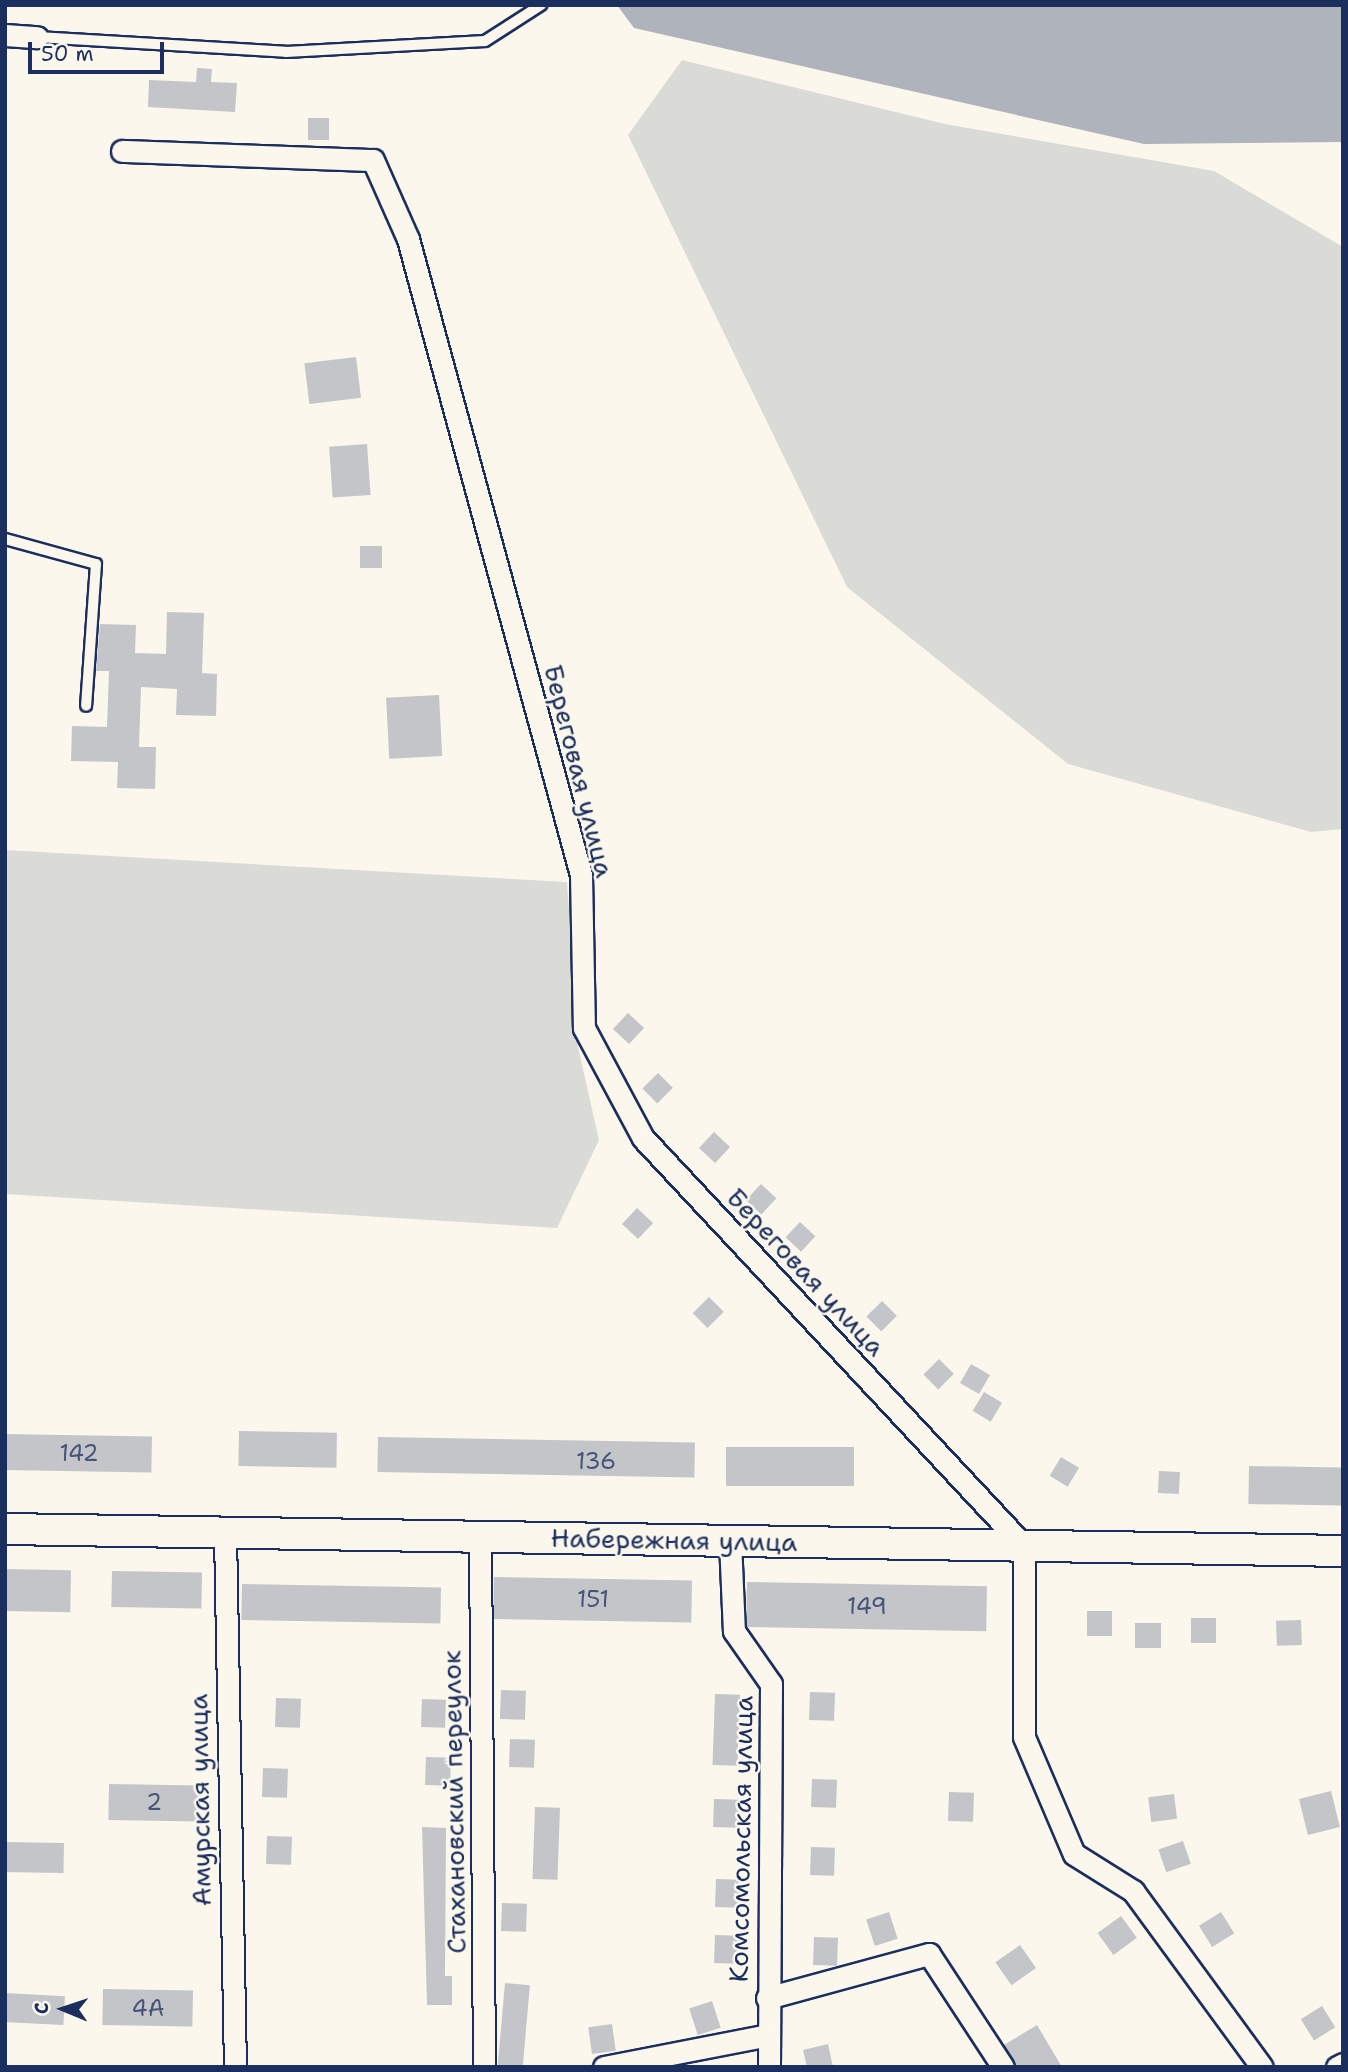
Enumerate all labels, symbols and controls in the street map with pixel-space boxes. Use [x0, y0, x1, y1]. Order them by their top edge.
scale bar [32, 28, 168, 72]
text: 50 m [41, 40, 94, 68]
street label: Береговая улица [537, 661, 621, 881]
street label: Береговая улица [720, 1182, 892, 1362]
house number: 142 [59, 1439, 99, 1467]
house number: 136 [576, 1447, 616, 1475]
street label: Набережная улица [550, 1522, 798, 1558]
house number: 151 [577, 1585, 609, 1613]
house number: 149 [847, 1592, 887, 1620]
street label: Стахановский переулок [436, 1650, 472, 1954]
street label: Амурская улица [183, 1694, 217, 1906]
street label: Комсомольская улица [723, 1695, 759, 1983]
house number: 2 [146, 1788, 162, 1816]
north arrow [28, 1974, 98, 2044]
house number: 4А [132, 1994, 164, 2022]
text: С [29, 2002, 54, 2015]

